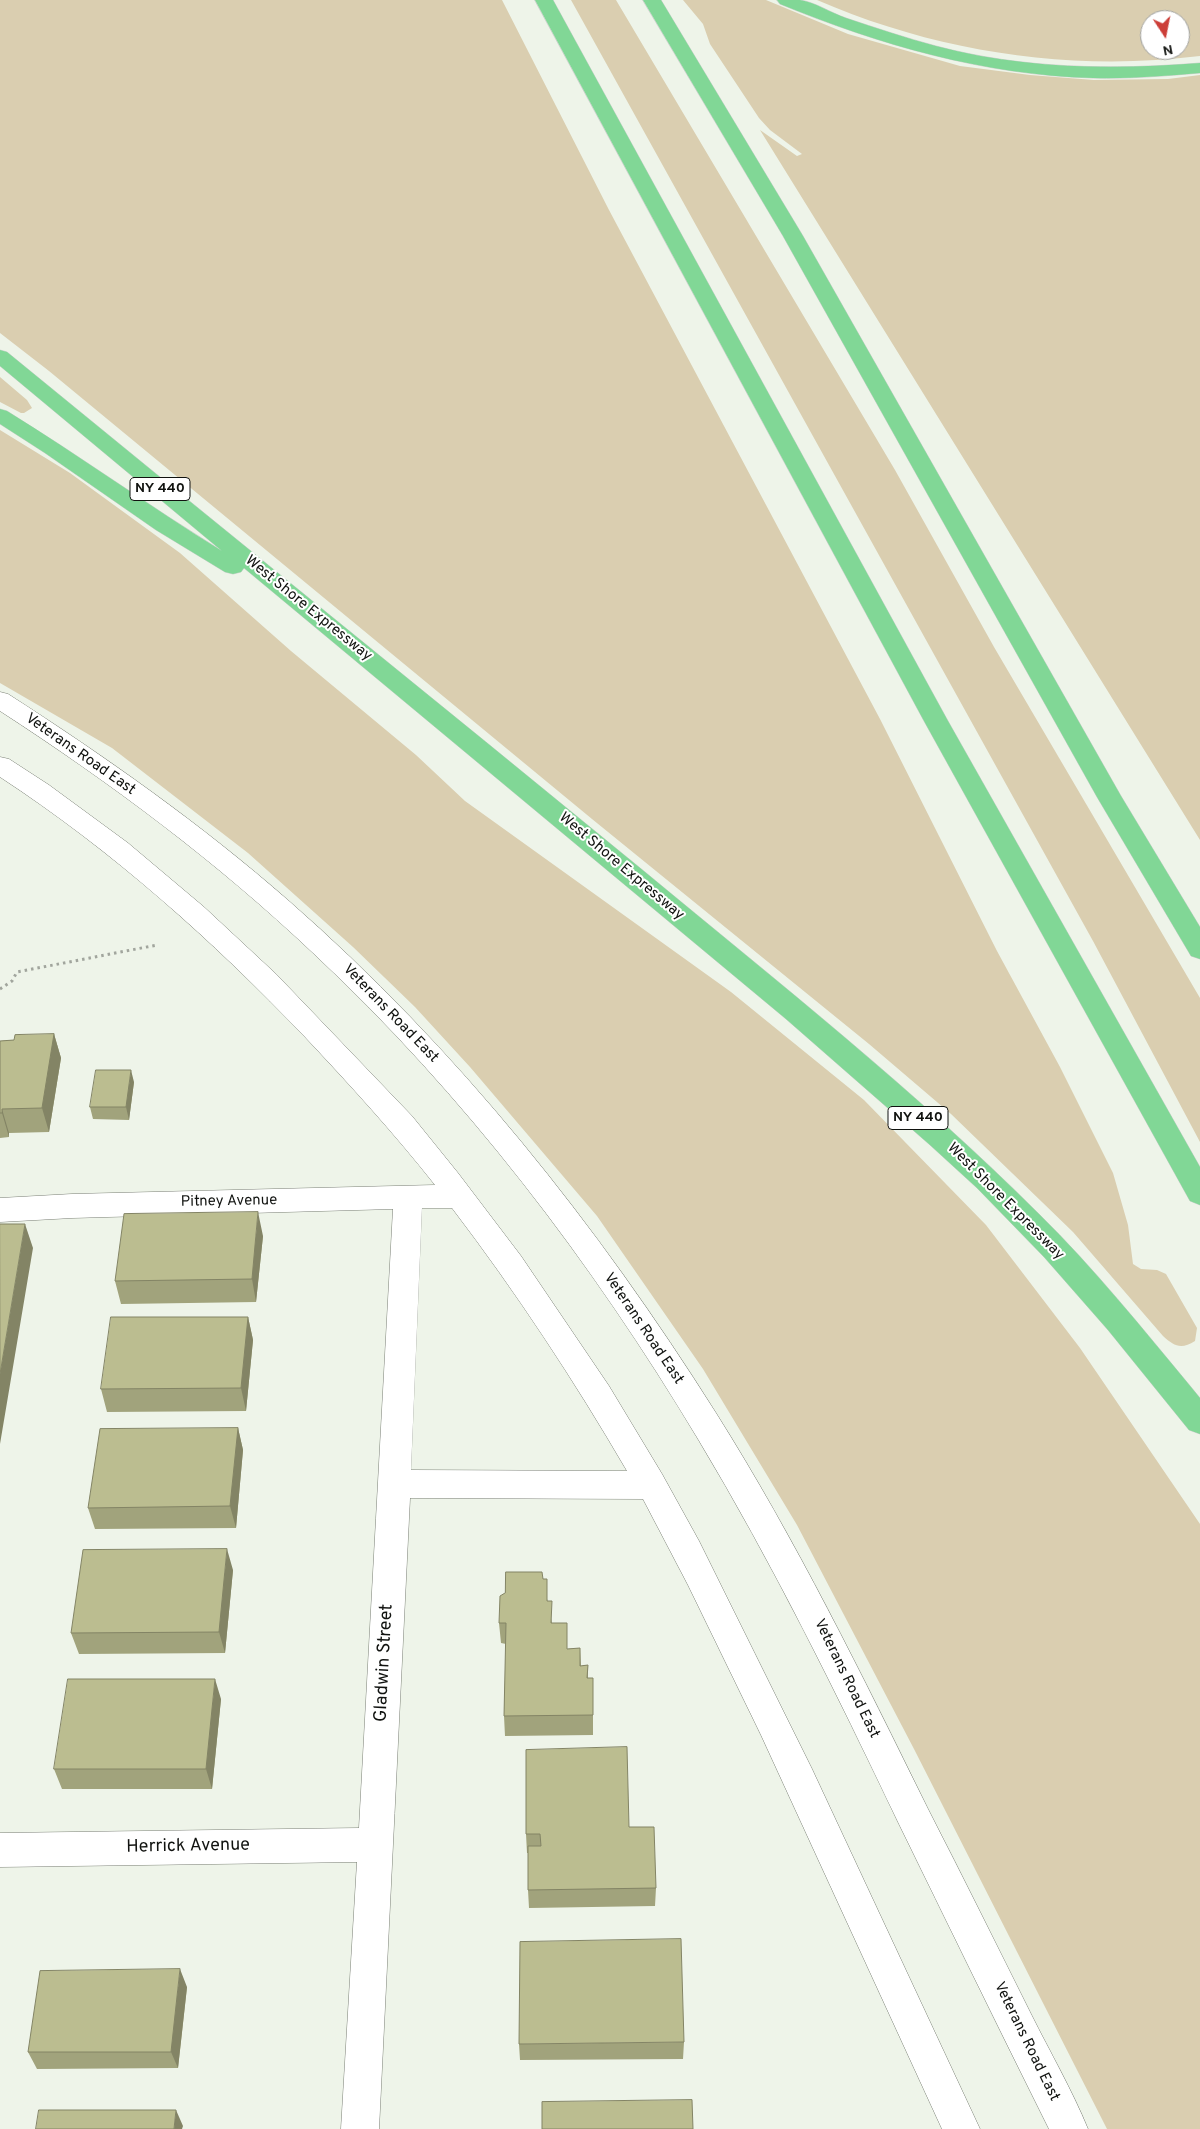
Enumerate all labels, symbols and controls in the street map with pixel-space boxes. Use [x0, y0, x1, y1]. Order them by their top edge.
north arrow [1140, 10, 1190, 60]
text: N [1161, 40, 1174, 59]
road number: NY 440 [130, 478, 190, 500]
street label: West Shore Expressway [241, 552, 375, 666]
street label: Veterans Road East [21, 710, 139, 800]
street label: West Shore Expressway [555, 809, 687, 925]
street label: Veterans Road East [338, 961, 442, 1067]
road number: NY 440 [888, 1106, 948, 1130]
street label: West Shore Expressway [943, 1140, 1067, 1264]
street label: Pitney Avenue [181, 1192, 277, 1212]
street label: Veterans Road East [599, 1270, 687, 1388]
street label: Gladwin Street [371, 1603, 399, 1723]
street label: Veterans Road East [809, 1617, 883, 1741]
street label: Herrick Avenue [126, 1835, 250, 1859]
street label: Veterans Road East [989, 1980, 1063, 2104]

